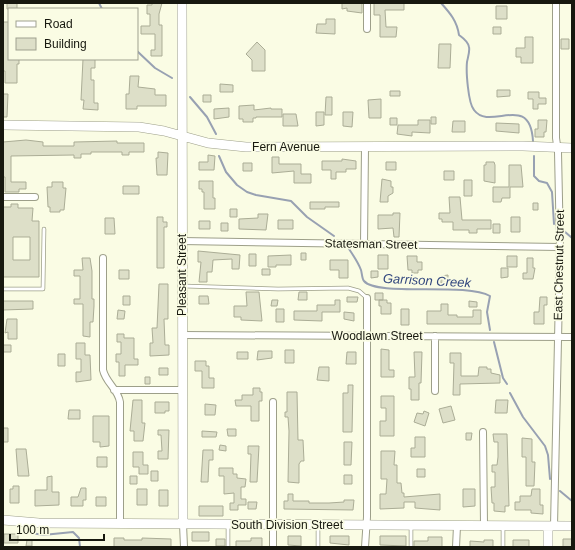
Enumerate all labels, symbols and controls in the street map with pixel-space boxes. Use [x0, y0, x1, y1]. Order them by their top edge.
legend [8, 8, 138, 60]
text: Road [44, 17, 73, 31]
text: Building [44, 37, 87, 51]
street label: Fern Avenue [252, 140, 320, 154]
street label: East Chestnut Street [551, 209, 567, 320]
street label: Pleasant Street [175, 233, 189, 316]
street label: Statesman Street [325, 236, 418, 252]
water label: Garrison Creek [383, 271, 473, 290]
street label: Woodlawn Street [331, 329, 423, 343]
scale bar [10, 516, 104, 542]
street label: South Division Street [231, 518, 344, 532]
text: 100 m [16, 523, 49, 537]

